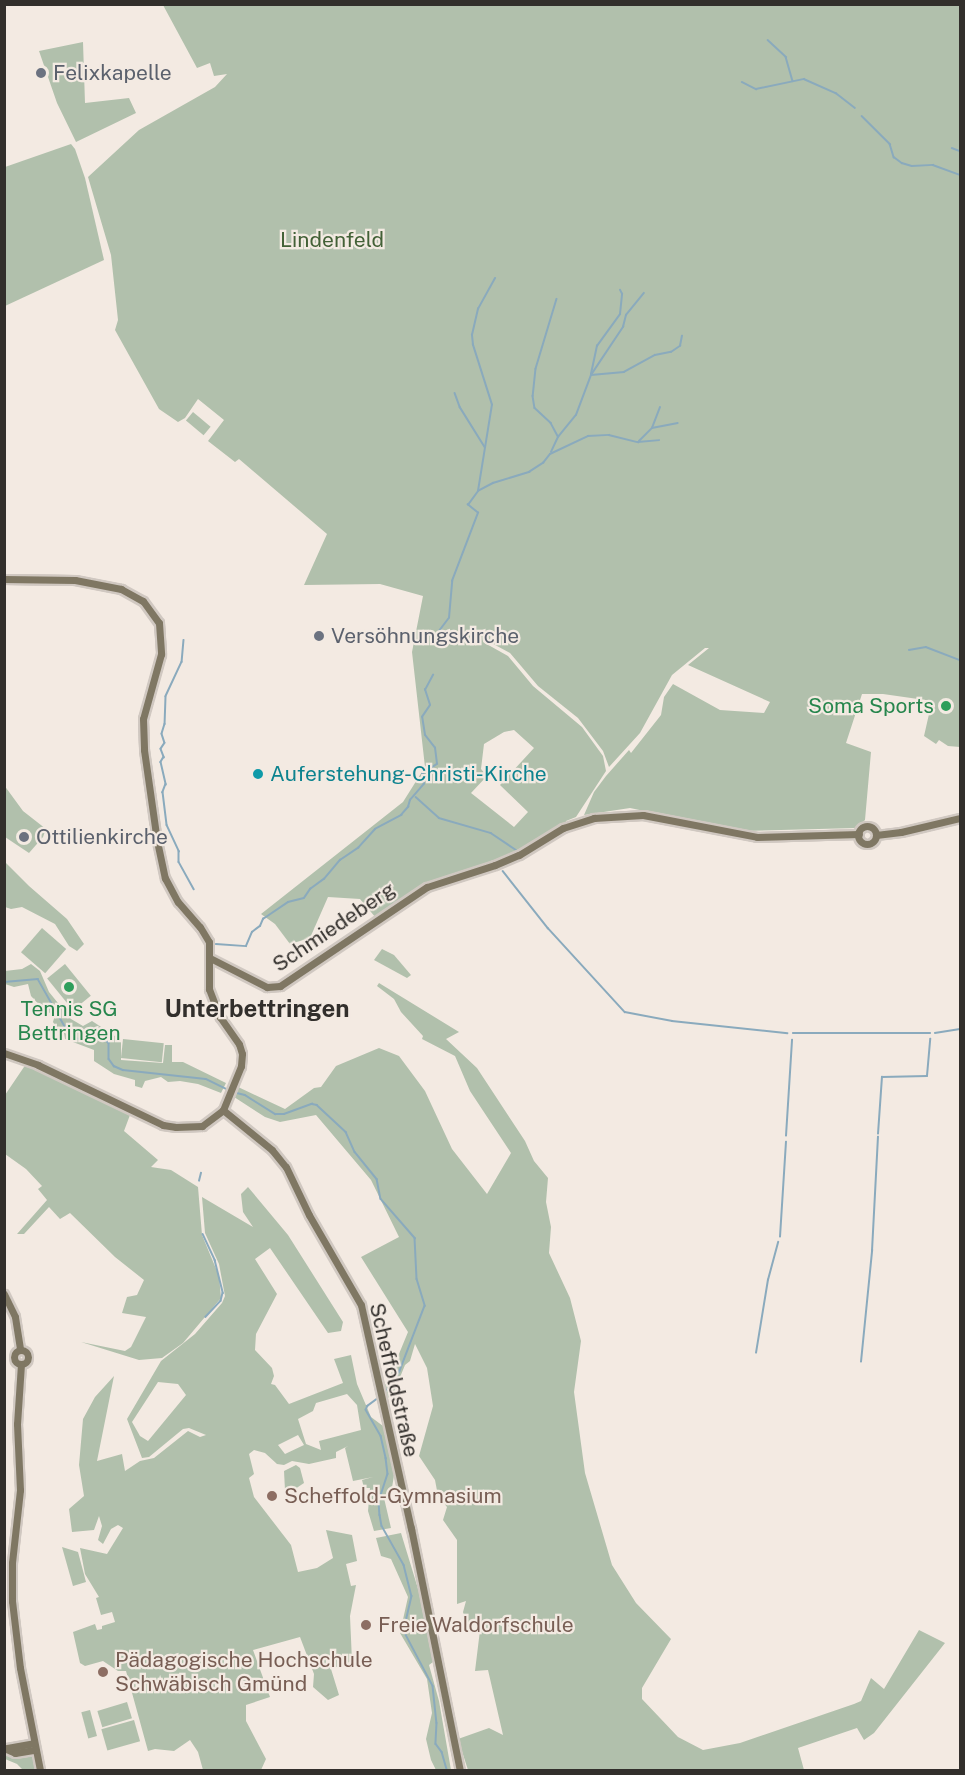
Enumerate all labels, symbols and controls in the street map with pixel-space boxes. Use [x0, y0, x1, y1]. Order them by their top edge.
place label: Felixkapelle [53, 60, 172, 86]
marker: Felixkapelle [34, 66, 48, 80]
park label: Lindenfeld [280, 227, 384, 253]
place label: Versöhnungskirche [331, 623, 519, 649]
marker: Versöhnungskirche [312, 629, 326, 643]
place label: Soma Sports [808, 693, 934, 719]
marker: Soma Sports [939, 699, 953, 713]
place label: Auferstehung-Christi-Kirche [270, 761, 547, 787]
marker: Auferstehung-Christi-Kirche [251, 767, 265, 781]
place label: Ottilienkirche [36, 824, 168, 850]
marker: Ottilienkirche [17, 830, 31, 844]
street label: Schmiedeberg [268, 877, 400, 977]
marker: Tennis SG Bettringen [62, 980, 76, 994]
district label: Unterbettringen [164, 995, 350, 1023]
place label: Tennis SG Bettringen [17, 996, 121, 1046]
street label: Scheffoldstraße [364, 1300, 424, 1460]
place label: Scheffold-Gymnasium [284, 1483, 502, 1509]
marker: Scheffold-Gymnasium [265, 1489, 279, 1503]
place label: Freie Waldorfschule [378, 1612, 574, 1638]
marker: Freie Waldorfschule [359, 1618, 373, 1632]
place label: Pädagogische Hochschule Schwäbisch Gmünd [115, 1647, 373, 1697]
marker: Pädagogische Hochschule Schwäbisch Gmünd [96, 1665, 110, 1679]

